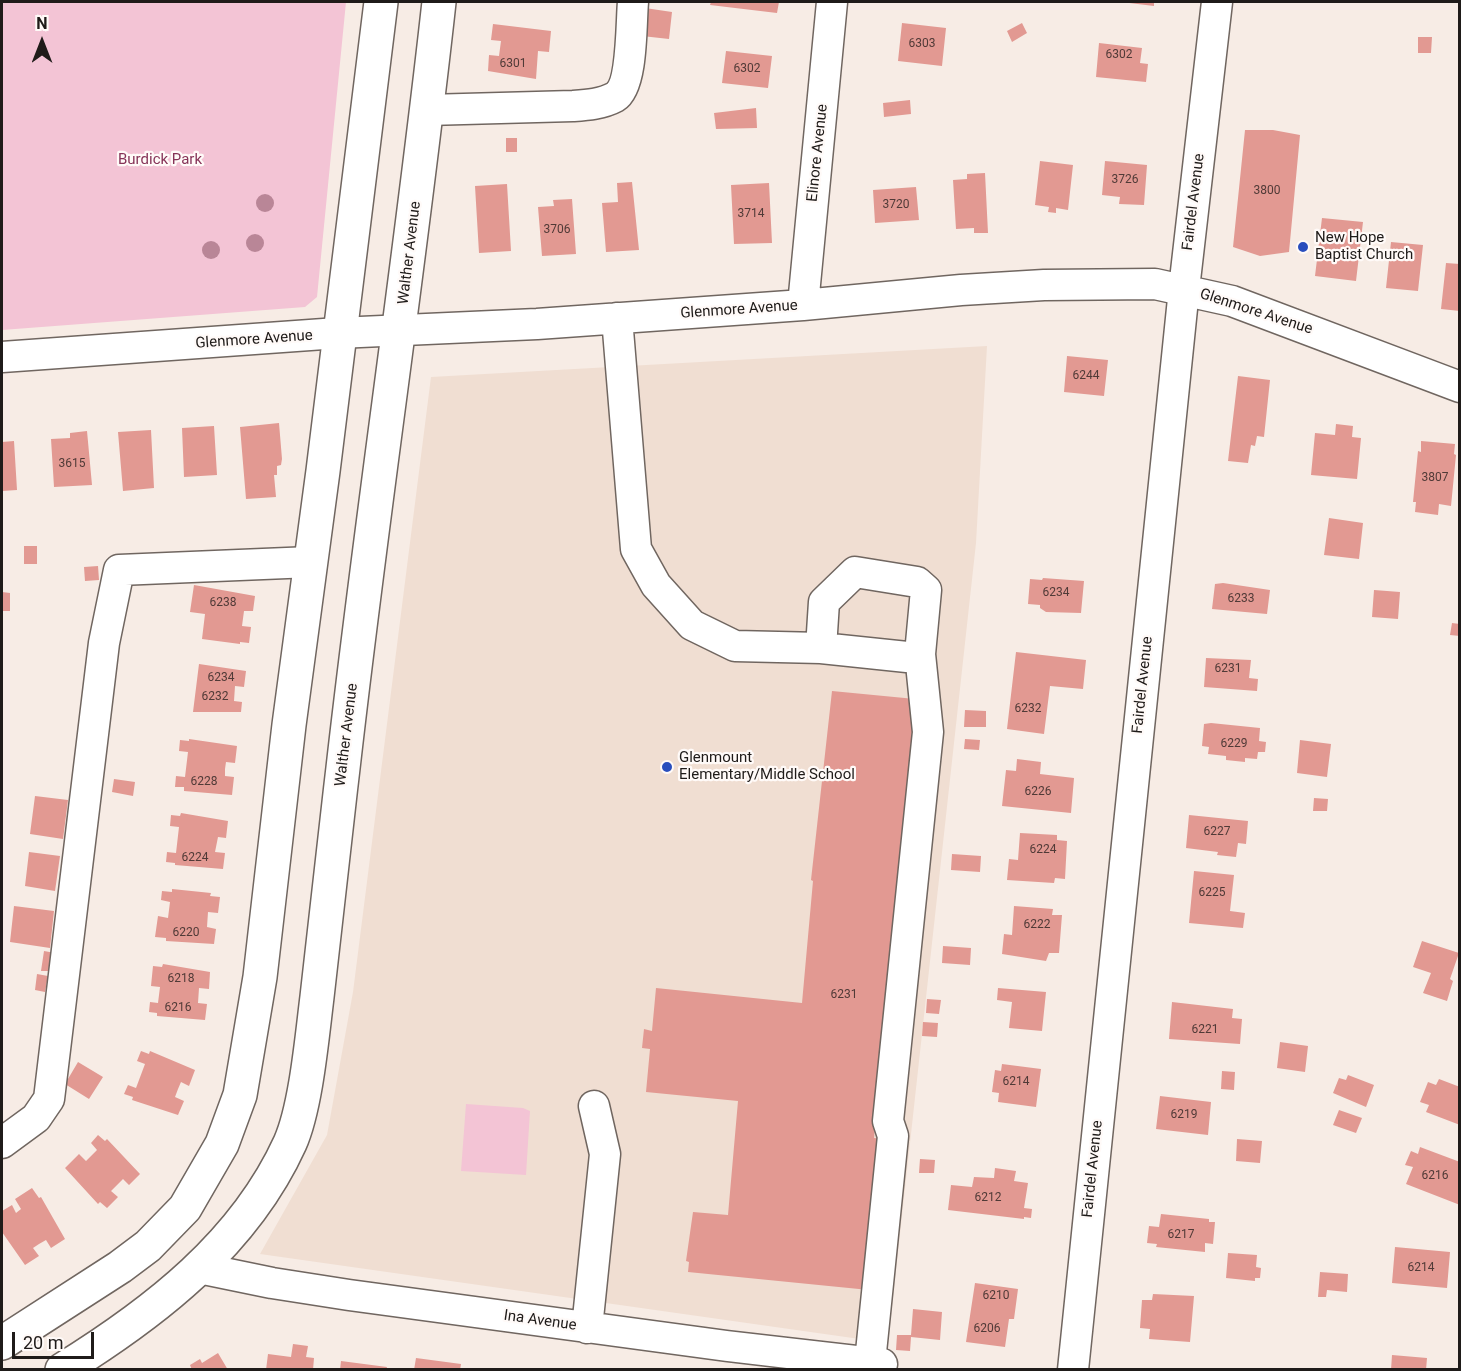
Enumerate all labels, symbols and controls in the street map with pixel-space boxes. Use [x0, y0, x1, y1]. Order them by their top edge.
north arrow [12, 12, 72, 72]
text: N [36, 14, 48, 33]
house number: 6303 [909, 37, 935, 51]
house number: 6302 [1106, 48, 1132, 62]
house number: 6301 [500, 57, 526, 71]
house number: 6302 [734, 62, 760, 76]
street label: Elinore Avenue [804, 103, 832, 203]
park label: Burdick Park [118, 151, 202, 169]
street label: Fairdel Avenue [1179, 152, 1209, 252]
house number: 3726 [1112, 173, 1138, 187]
house number: 3800 [1254, 184, 1280, 198]
house number: 3720 [883, 198, 909, 212]
street label: Walther Avenue [395, 200, 425, 306]
house number: 3714 [738, 207, 764, 221]
house number: 3706 [544, 223, 570, 237]
place label: New Hope Baptist Church [1315, 229, 1413, 264]
marker: New Hope Baptist Church [1296, 240, 1310, 254]
street label: Glenmore Avenue [1197, 285, 1315, 339]
street label: Glenmore Avenue [680, 297, 798, 323]
street label: Glenmore Avenue [195, 327, 313, 353]
house number: 6244 [1073, 369, 1099, 383]
house number: 3615 [59, 457, 85, 471]
house number: 3807 [1422, 471, 1448, 485]
house number: 6234 [1043, 586, 1069, 600]
house number: 6233 [1228, 592, 1254, 606]
house number: 6238 [210, 596, 236, 610]
street label: Fairdel Avenue [1129, 636, 1157, 734]
house number: 6231 [1215, 662, 1241, 676]
house number: 6234 [208, 671, 234, 685]
street label: Walther Avenue [332, 682, 362, 788]
house number: 6232 [202, 690, 228, 704]
house number: 6232 [1015, 702, 1041, 716]
house number: 6229 [1221, 737, 1247, 751]
place label: Glenmount Elementary/Middle School [679, 749, 855, 784]
marker: Glenmount Elementary/Middle School [660, 760, 674, 774]
house number: 6228 [191, 775, 217, 789]
house number: 6226 [1025, 785, 1051, 799]
house number: 6227 [1204, 825, 1230, 839]
house number: 6224 [1030, 843, 1056, 857]
house number: 6224 [182, 851, 208, 865]
house number: 6225 [1199, 886, 1225, 900]
house number: 6222 [1024, 918, 1050, 932]
house number: 6220 [173, 926, 199, 940]
house number: 6218 [168, 972, 194, 986]
house number: 6231 [831, 988, 857, 1002]
house number: 6216 [165, 1001, 191, 1015]
house number: 6221 [1192, 1023, 1218, 1037]
house number: 6214 [1003, 1075, 1029, 1089]
house number: 6219 [1171, 1108, 1197, 1122]
street label: Fairdel Avenue [1079, 1120, 1107, 1218]
house number: 6216 [1422, 1169, 1448, 1183]
house number: 6212 [975, 1191, 1001, 1205]
house number: 6217 [1168, 1228, 1194, 1242]
house number: 6214 [1408, 1261, 1434, 1275]
house number: 6210 [983, 1289, 1009, 1303]
street label: Ina Avenue [502, 1307, 578, 1335]
scale bar [15, 1320, 98, 1358]
house number: 6206 [974, 1322, 1000, 1336]
text: 20 m [23, 1332, 63, 1353]

